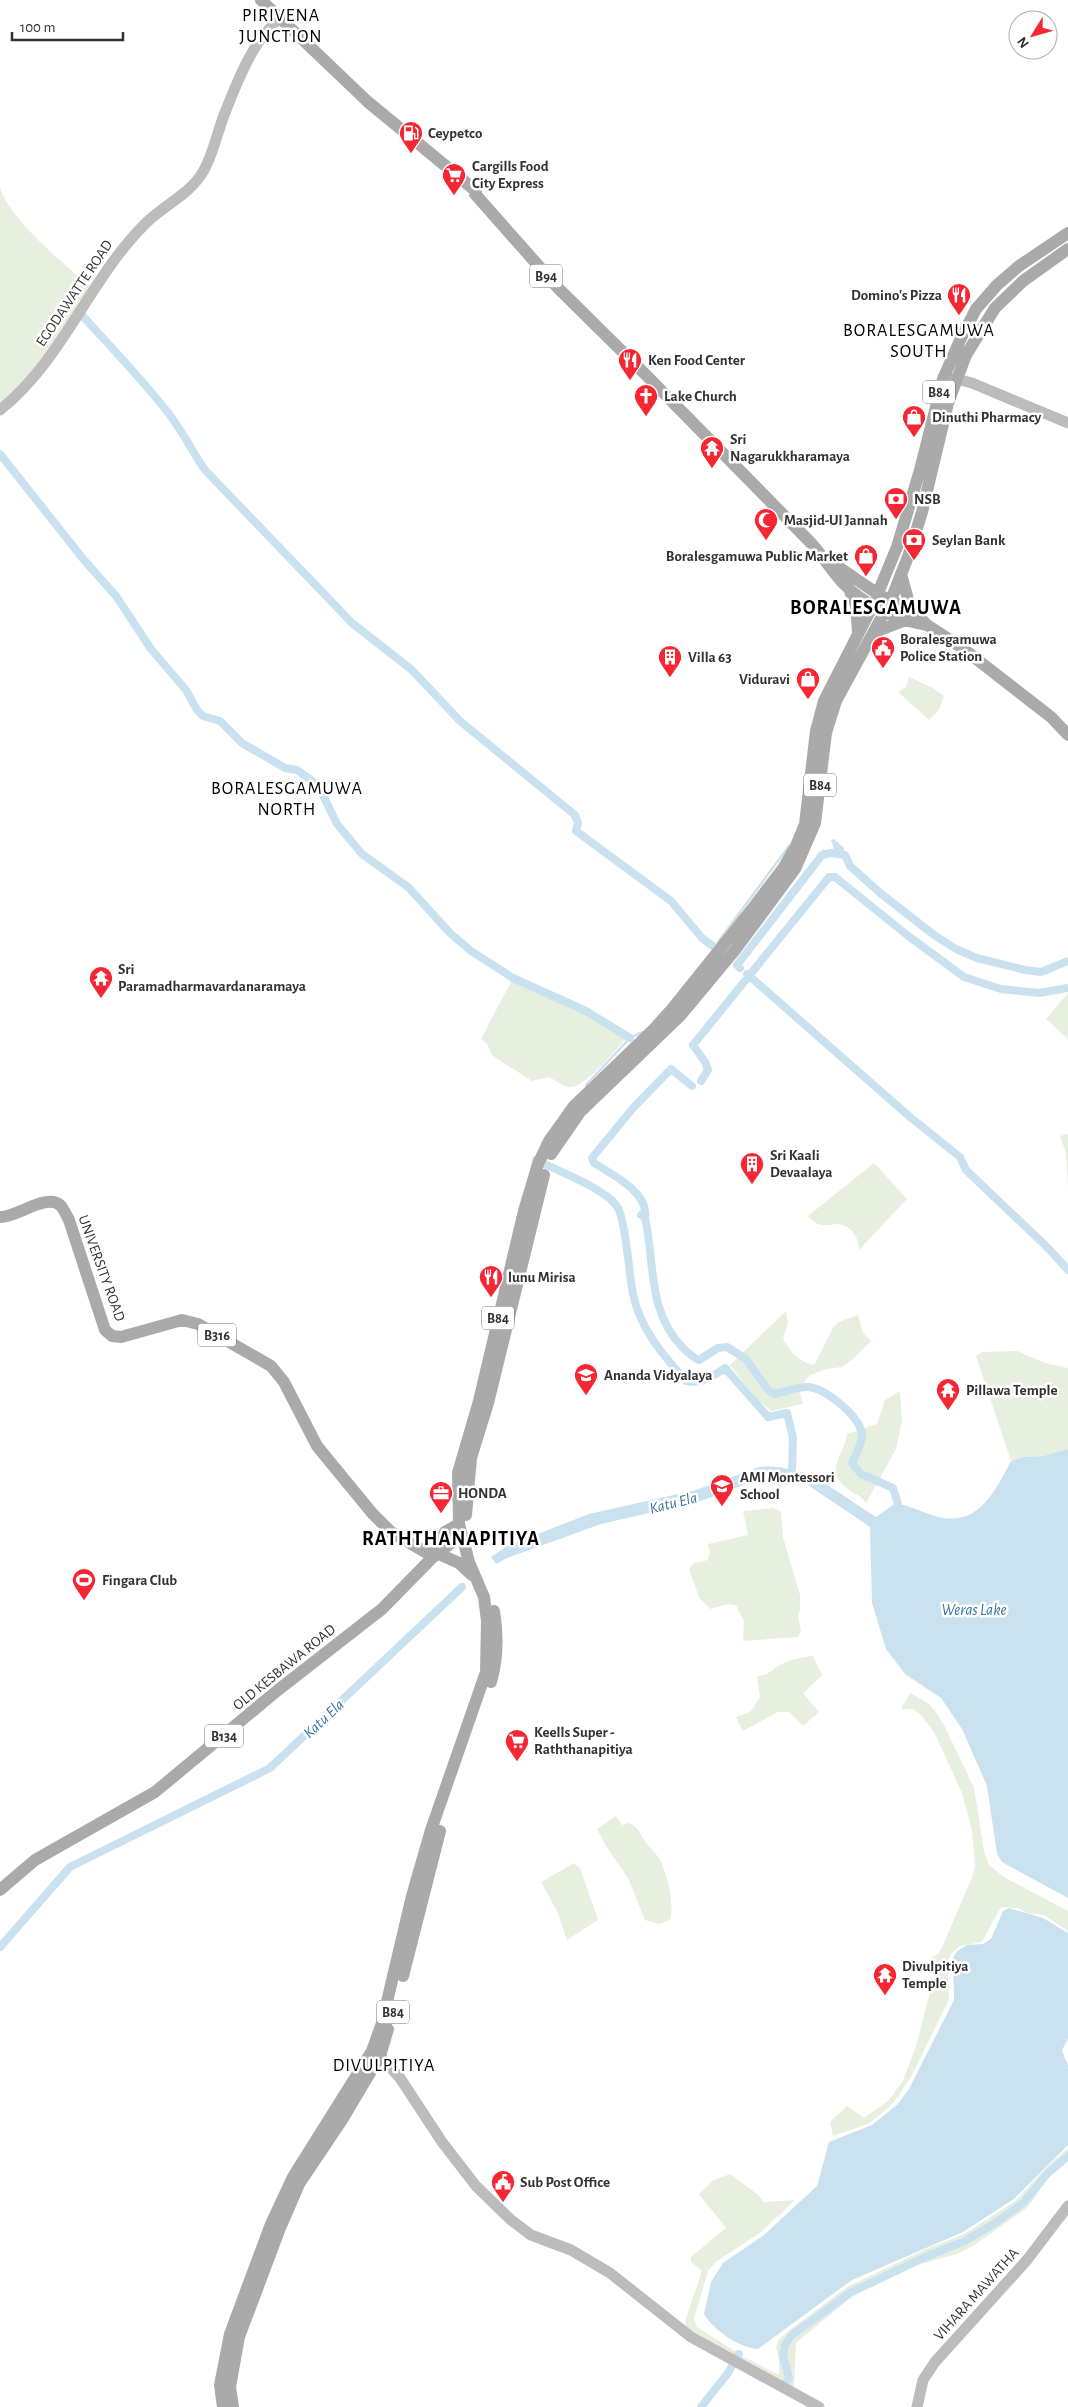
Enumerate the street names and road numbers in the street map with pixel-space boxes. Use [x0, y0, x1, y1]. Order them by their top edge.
street label: EGODAWATTE ROAD [33, 237, 116, 349]
road number: B94 [530, 264, 562, 288]
road number: B84 [923, 381, 955, 404]
road number: B84 [804, 774, 836, 796]
street label: UNIVERSITY ROAD [75, 1213, 128, 1324]
road number: B84 [482, 1306, 514, 1330]
road number: B316 [198, 1324, 236, 1346]
street label: OLD KESBAWA ROAD [230, 1621, 339, 1713]
road number: B134 [205, 1724, 243, 1748]
road number: B84 [377, 2000, 409, 2024]
street label: VIHARA MAWATHA [931, 2245, 1022, 2343]

